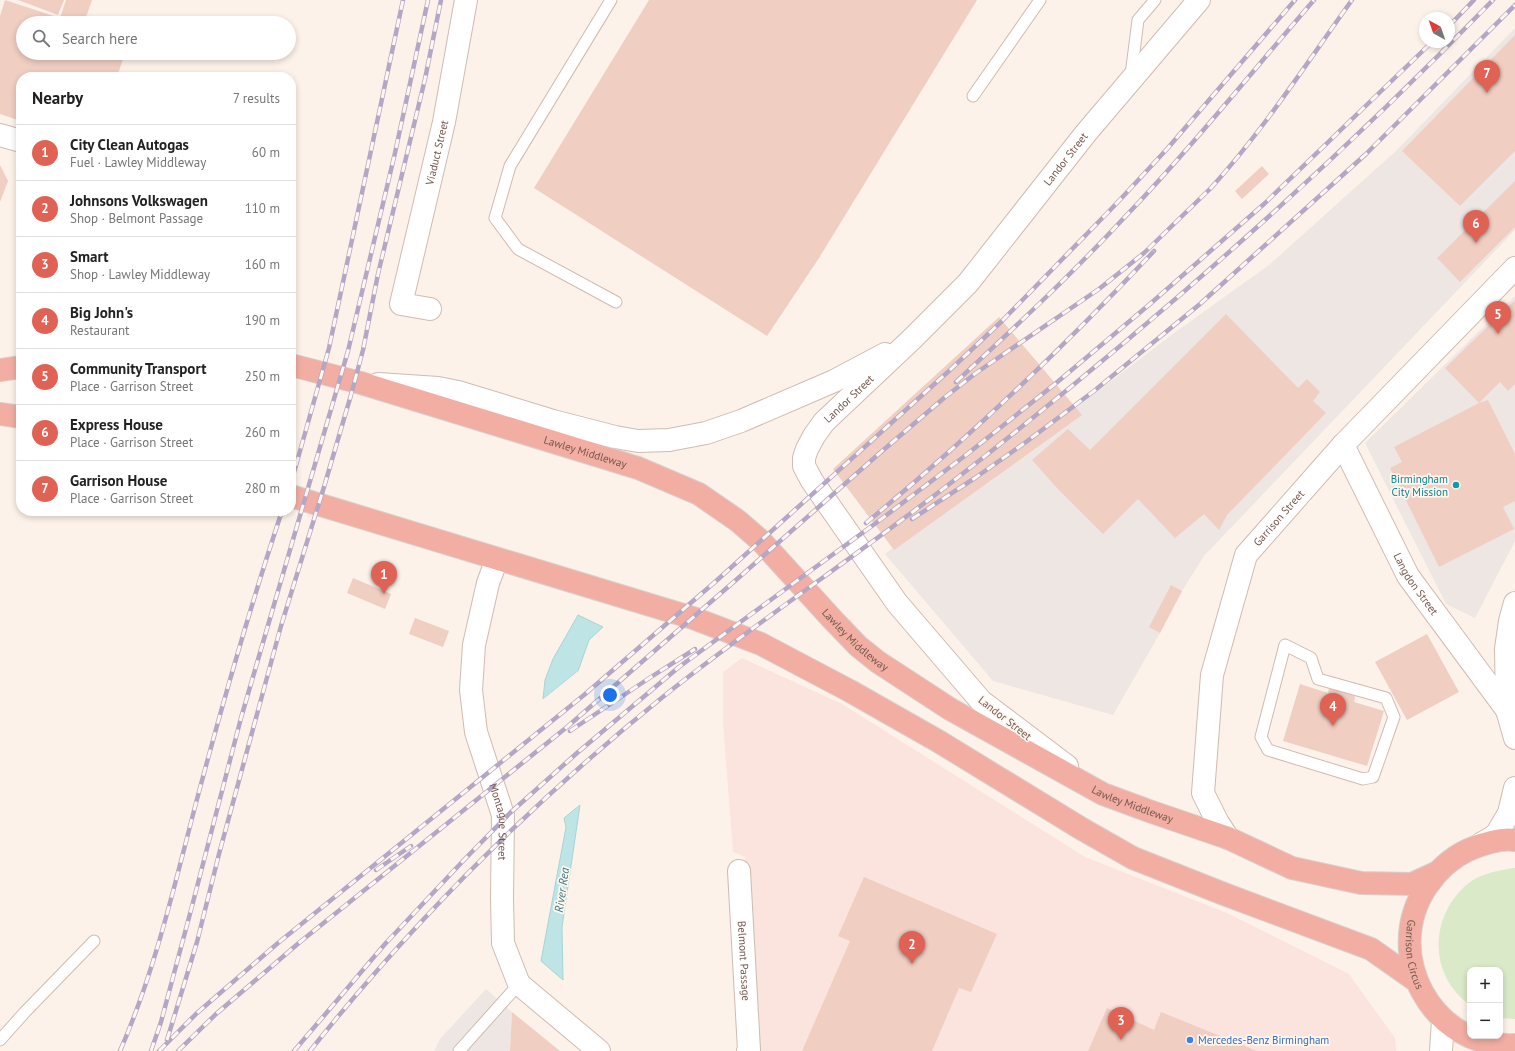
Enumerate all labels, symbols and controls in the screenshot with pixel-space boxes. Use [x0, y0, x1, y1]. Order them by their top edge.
north arrow [1419, 12, 1455, 48]
search box [16, 16, 296, 60]
icon: search [30, 27, 52, 49]
text: Search here [62, 29, 138, 48]
pin: 7 [1474, 60, 1500, 93]
text: Nearby [32, 87, 83, 109]
text: 7 results [233, 90, 280, 107]
street label: Viaduct Street [422, 118, 451, 187]
street label: Landor Street [1040, 129, 1091, 188]
text: City Clean Autogas [70, 135, 189, 154]
text: 1 [41, 144, 49, 161]
text: 60 m [252, 144, 280, 161]
text: Fuel · Lawley Middleway [70, 154, 206, 171]
text: Johnsons Volkswagen [70, 191, 208, 210]
text: 2 [41, 200, 49, 217]
text: 110 m [245, 200, 280, 217]
text: Shop · Belmont Passage [70, 210, 203, 227]
pin: 6 [1463, 210, 1489, 243]
text: Smart [70, 247, 108, 266]
text: 3 [41, 256, 49, 273]
text: 160 m [245, 256, 280, 273]
text: Shop · Lawley Middleway [70, 266, 210, 283]
pin: 5 [1485, 301, 1511, 334]
text: Big John's [70, 303, 133, 322]
text: 4 [41, 312, 49, 329]
text: 190 m [245, 312, 280, 329]
text: Restaurant [70, 322, 129, 339]
text: Community Transport [70, 359, 206, 378]
text: 5 [41, 368, 49, 385]
text: 250 m [245, 368, 280, 385]
street label: Landor Street [821, 372, 877, 426]
text: Place · Garrison Street [70, 378, 193, 395]
text: Express House [70, 415, 163, 434]
text: 6 [41, 424, 49, 441]
text: 260 m [245, 424, 280, 441]
street label: Lawley Middleway [542, 433, 629, 471]
text: Place · Garrison Street [70, 434, 193, 451]
text: Garrison House [70, 471, 167, 490]
place label: Birmingham City Mission [1391, 472, 1448, 499]
text: 7 [41, 480, 49, 497]
text: 280 m [245, 480, 280, 497]
marker: Birmingham City Mission [1451, 480, 1461, 490]
street label: Garrison Street [1250, 487, 1307, 549]
text: Place · Garrison Street [70, 490, 193, 507]
street label: Langdon Street [1391, 550, 1442, 618]
pin: 1 [371, 561, 397, 594]
street label: Lawley Middleway [819, 606, 892, 674]
your location [600, 685, 620, 705]
street label: Landor Street [976, 693, 1035, 743]
pin: 4 [1320, 693, 1346, 726]
street label: Montague Street [486, 781, 511, 861]
street label: Lawley Middleway [1089, 782, 1176, 826]
water label: River Rea [551, 866, 572, 913]
street label: Garrison Circus [1403, 918, 1427, 992]
street label: Belmont Passage [735, 920, 753, 1002]
pin: 2 [899, 931, 925, 964]
map controls [1467, 967, 1503, 1039]
button: + [1467, 967, 1503, 1003]
button: − [1467, 1003, 1503, 1039]
pin: 3 [1108, 1007, 1134, 1040]
place label: Mercedes-Benz Birmingham [1198, 1033, 1329, 1047]
marker: Mercedes-Benz Birmingham [1185, 1035, 1195, 1045]

